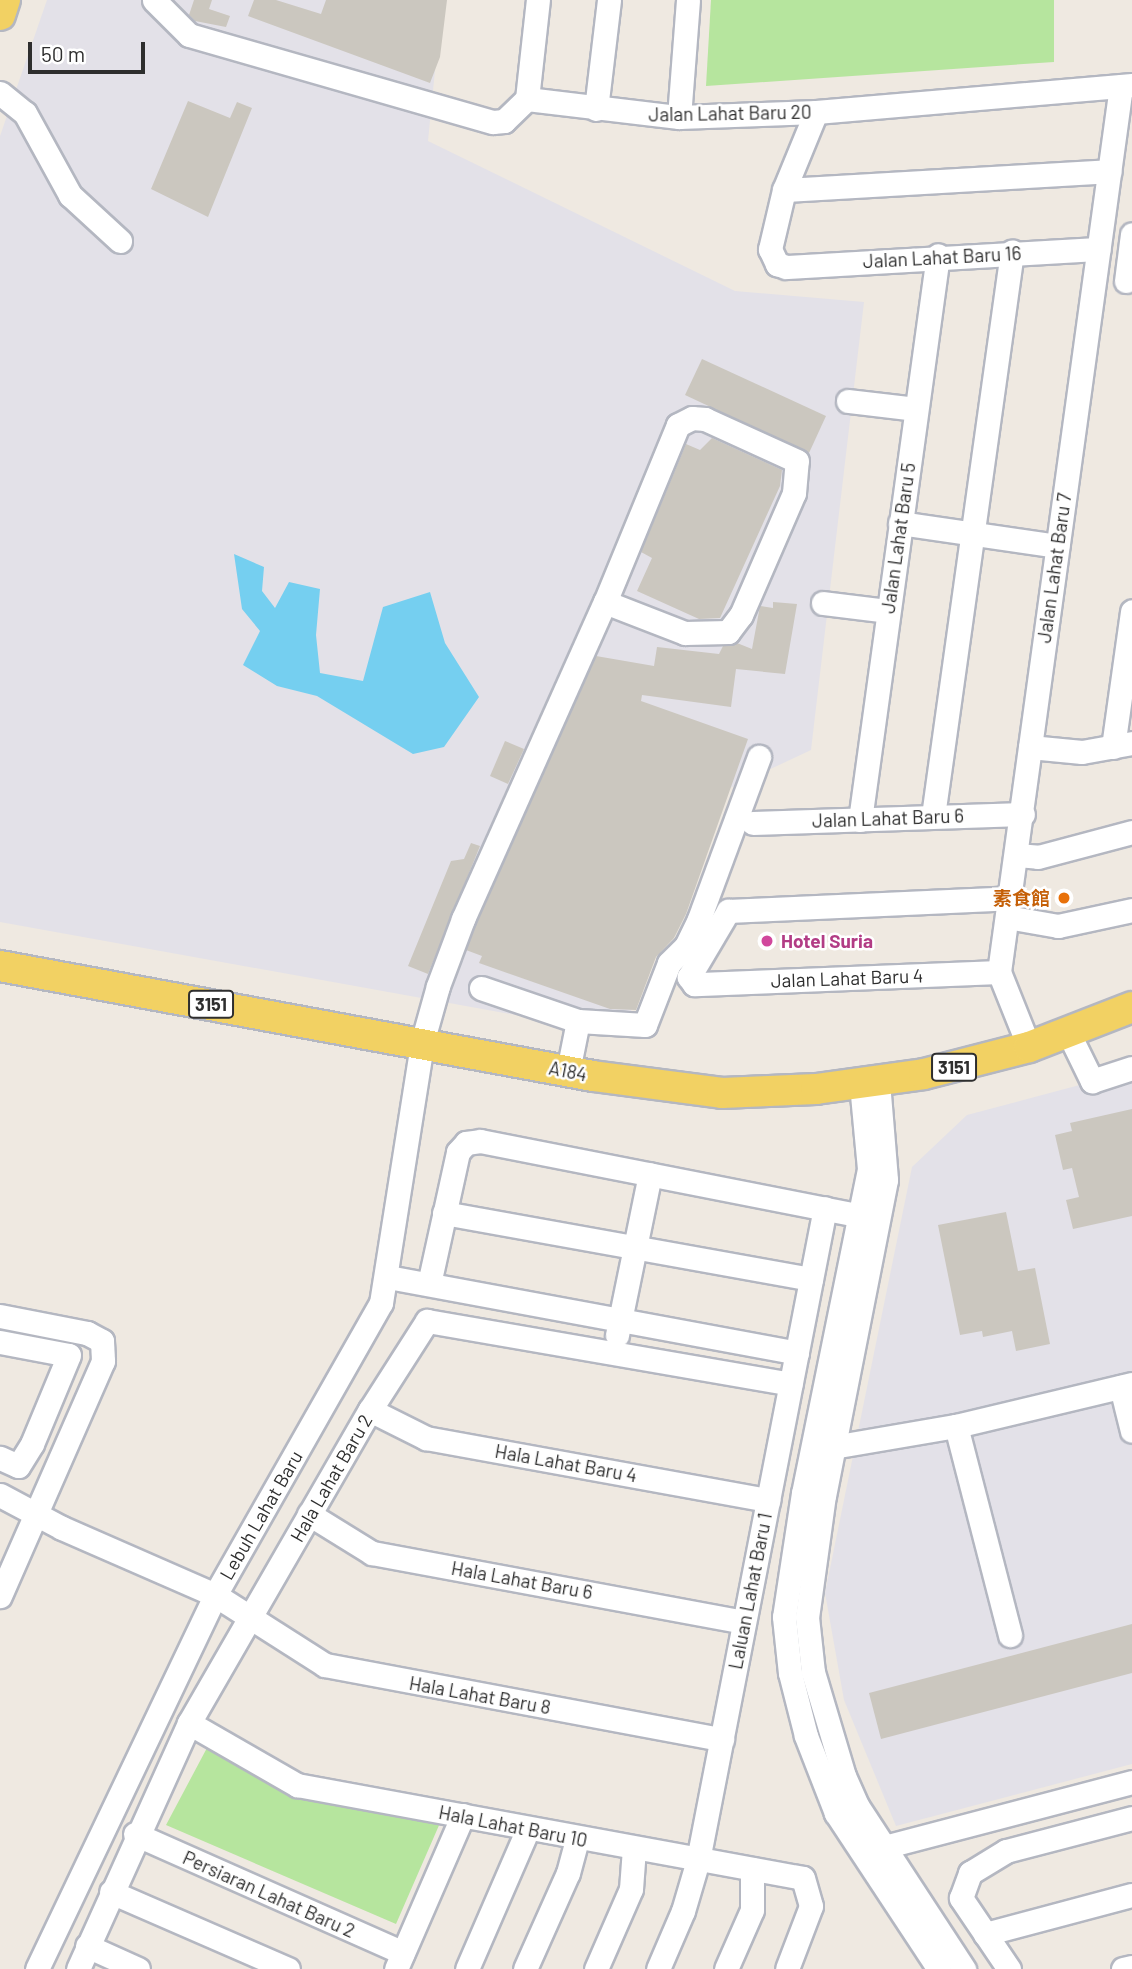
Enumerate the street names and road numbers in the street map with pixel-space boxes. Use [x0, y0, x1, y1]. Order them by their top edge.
street label: Jalan Lahat Baru 20 [648, 100, 812, 126]
street label: Jalan Lahat Baru 16 [862, 241, 1022, 273]
street label: Jalan Lahat Baru 5 [876, 461, 920, 615]
street label: Jalan Lahat Baru 7 [1032, 492, 1076, 644]
street label: Jalan Lahat Baru 6 [812, 804, 964, 832]
street label: Jalan Lahat Baru 4 [770, 964, 924, 992]
road number: 3151 [186, 989, 235, 1018]
road number: 3151 [930, 1052, 978, 1082]
street label: A184 [547, 1056, 589, 1086]
street label: Hala Lahat Baru 2 [285, 1410, 377, 1546]
street label: Hala Lahat Baru 4 [493, 1439, 639, 1487]
street label: Lebuh Lahat Baru [215, 1446, 307, 1584]
street label: Laluan Lahat Baru 1 [724, 1511, 776, 1671]
street label: Hala Lahat Baru 6 [449, 1556, 595, 1604]
street label: Hala Lahat Baru 8 [407, 1671, 553, 1719]
street label: Hala Lahat Baru 10 [437, 1800, 589, 1852]
street label: Persiaran Lahat Baru 2 [179, 1846, 359, 1942]

